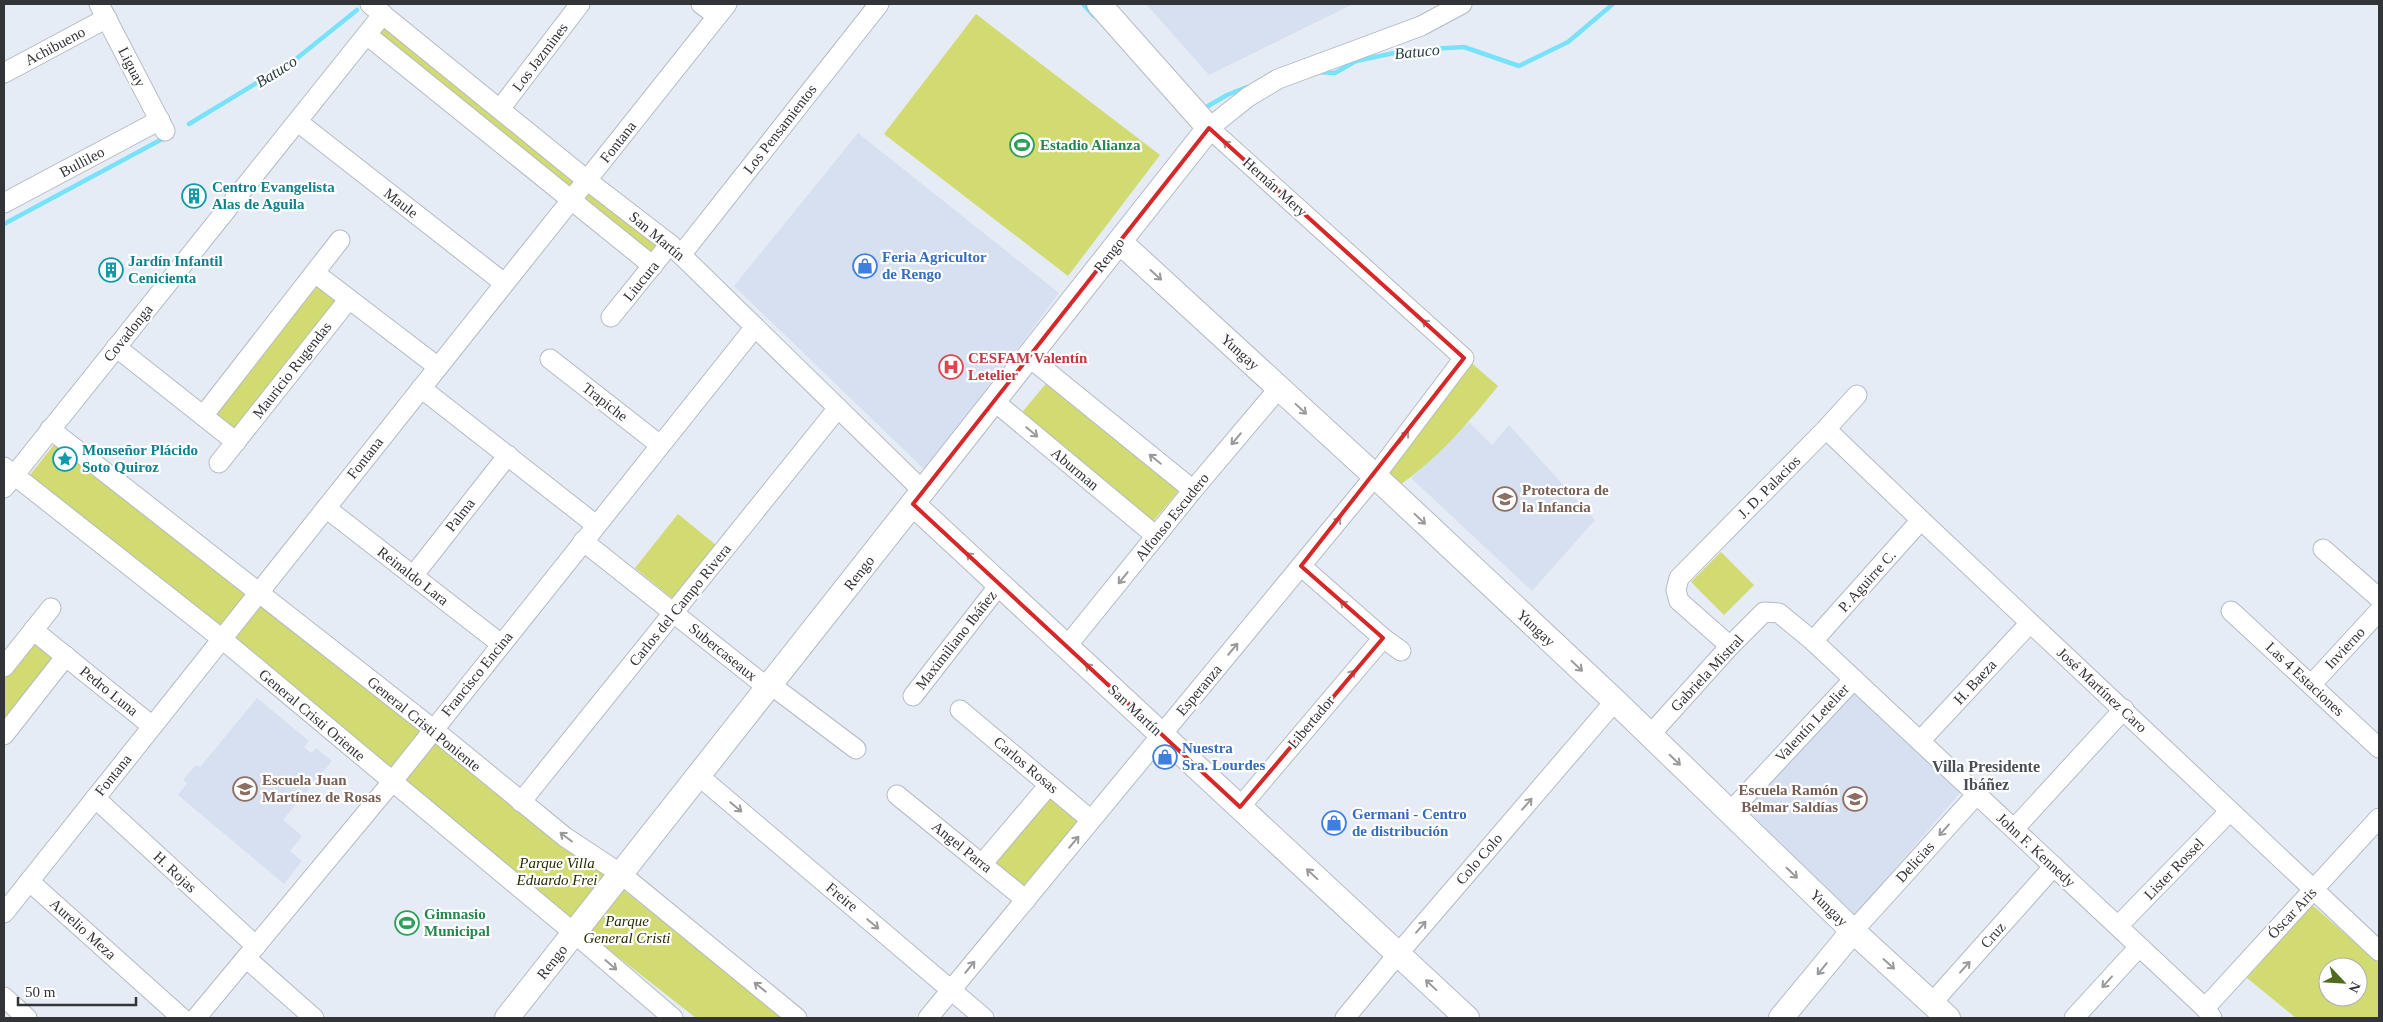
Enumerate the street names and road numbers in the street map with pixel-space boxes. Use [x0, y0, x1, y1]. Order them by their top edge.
street label: Los Jazmines [509, 20, 571, 94]
street label: Achibueno [22, 23, 88, 69]
street label: Liguay [115, 44, 149, 90]
street label: Los Pensamientos [740, 81, 820, 177]
street label: Fontana [597, 118, 639, 166]
street label: Bullileo [57, 144, 107, 180]
street label: Hernán Mery [1240, 154, 1311, 220]
street label: Maule [381, 185, 421, 221]
street label: San Martín [626, 208, 688, 264]
street label: Rengo [1091, 235, 1127, 275]
street label: Liucura [620, 258, 662, 304]
street label: Covadonga [100, 301, 156, 365]
street label: Mauricio Rugendas [249, 318, 335, 421]
street label: Yungay [1218, 331, 1263, 374]
street label: Trapiche [579, 379, 631, 425]
street label: Fontana [344, 434, 386, 482]
street label: Aburman [1048, 445, 1102, 494]
street label: J. D. Palacios [1734, 452, 1804, 522]
street label: Alfonso Escudero [1132, 470, 1212, 564]
street label: Palma [442, 495, 478, 535]
street label: Carlos del Campo Rivera [626, 541, 734, 669]
street label: Reinaldo Lara [374, 543, 452, 609]
street label: P. Aguirre C. [1835, 547, 1899, 615]
street label: Rengo [841, 553, 877, 593]
street label: Maximiliano Ibáñez [912, 587, 1000, 693]
street label: Yungay [1514, 607, 1559, 650]
street label: Subercaseaux [686, 620, 760, 684]
street label: Invierno [2322, 624, 2368, 672]
street label: Francisco Encina [438, 628, 516, 719]
street label: Gabriela Mistral [1667, 631, 1747, 715]
street label: Las 4 Estaciones [2263, 639, 2347, 719]
street label: José Martínez Caro [2054, 644, 2150, 736]
street label: H. Baeza [1950, 656, 2000, 708]
street label: Esperanza [1173, 661, 1225, 719]
street label: Pedro Luna [77, 663, 141, 719]
street label: General Cristi Oriente [256, 666, 368, 764]
street label: General Cristi Poniente [364, 673, 484, 775]
street label: San Martín [1105, 681, 1165, 739]
street label: Valentín Letelier [1772, 681, 1852, 765]
street label: Libertador [1285, 693, 1337, 751]
street label: Carlos Rosas [991, 734, 1061, 797]
street label: Fontana [92, 751, 135, 799]
street label: John F. Kennedy [1994, 810, 2079, 891]
street label: Angel Parra [929, 818, 995, 876]
street label: Colo Colo [1453, 830, 1505, 888]
street label: Lister Rossel [2141, 835, 2207, 903]
street label: Delicias [1893, 838, 1937, 886]
street label: H. Rojas [150, 848, 200, 896]
street label: Freire [823, 879, 861, 915]
street label: Óscar Aris [2264, 884, 2320, 942]
street label: Yungay [1807, 886, 1851, 930]
street label: Aurelio Meza [47, 895, 119, 963]
street label: Cruz [1977, 919, 2009, 951]
street label: Rengo [534, 942, 570, 982]

